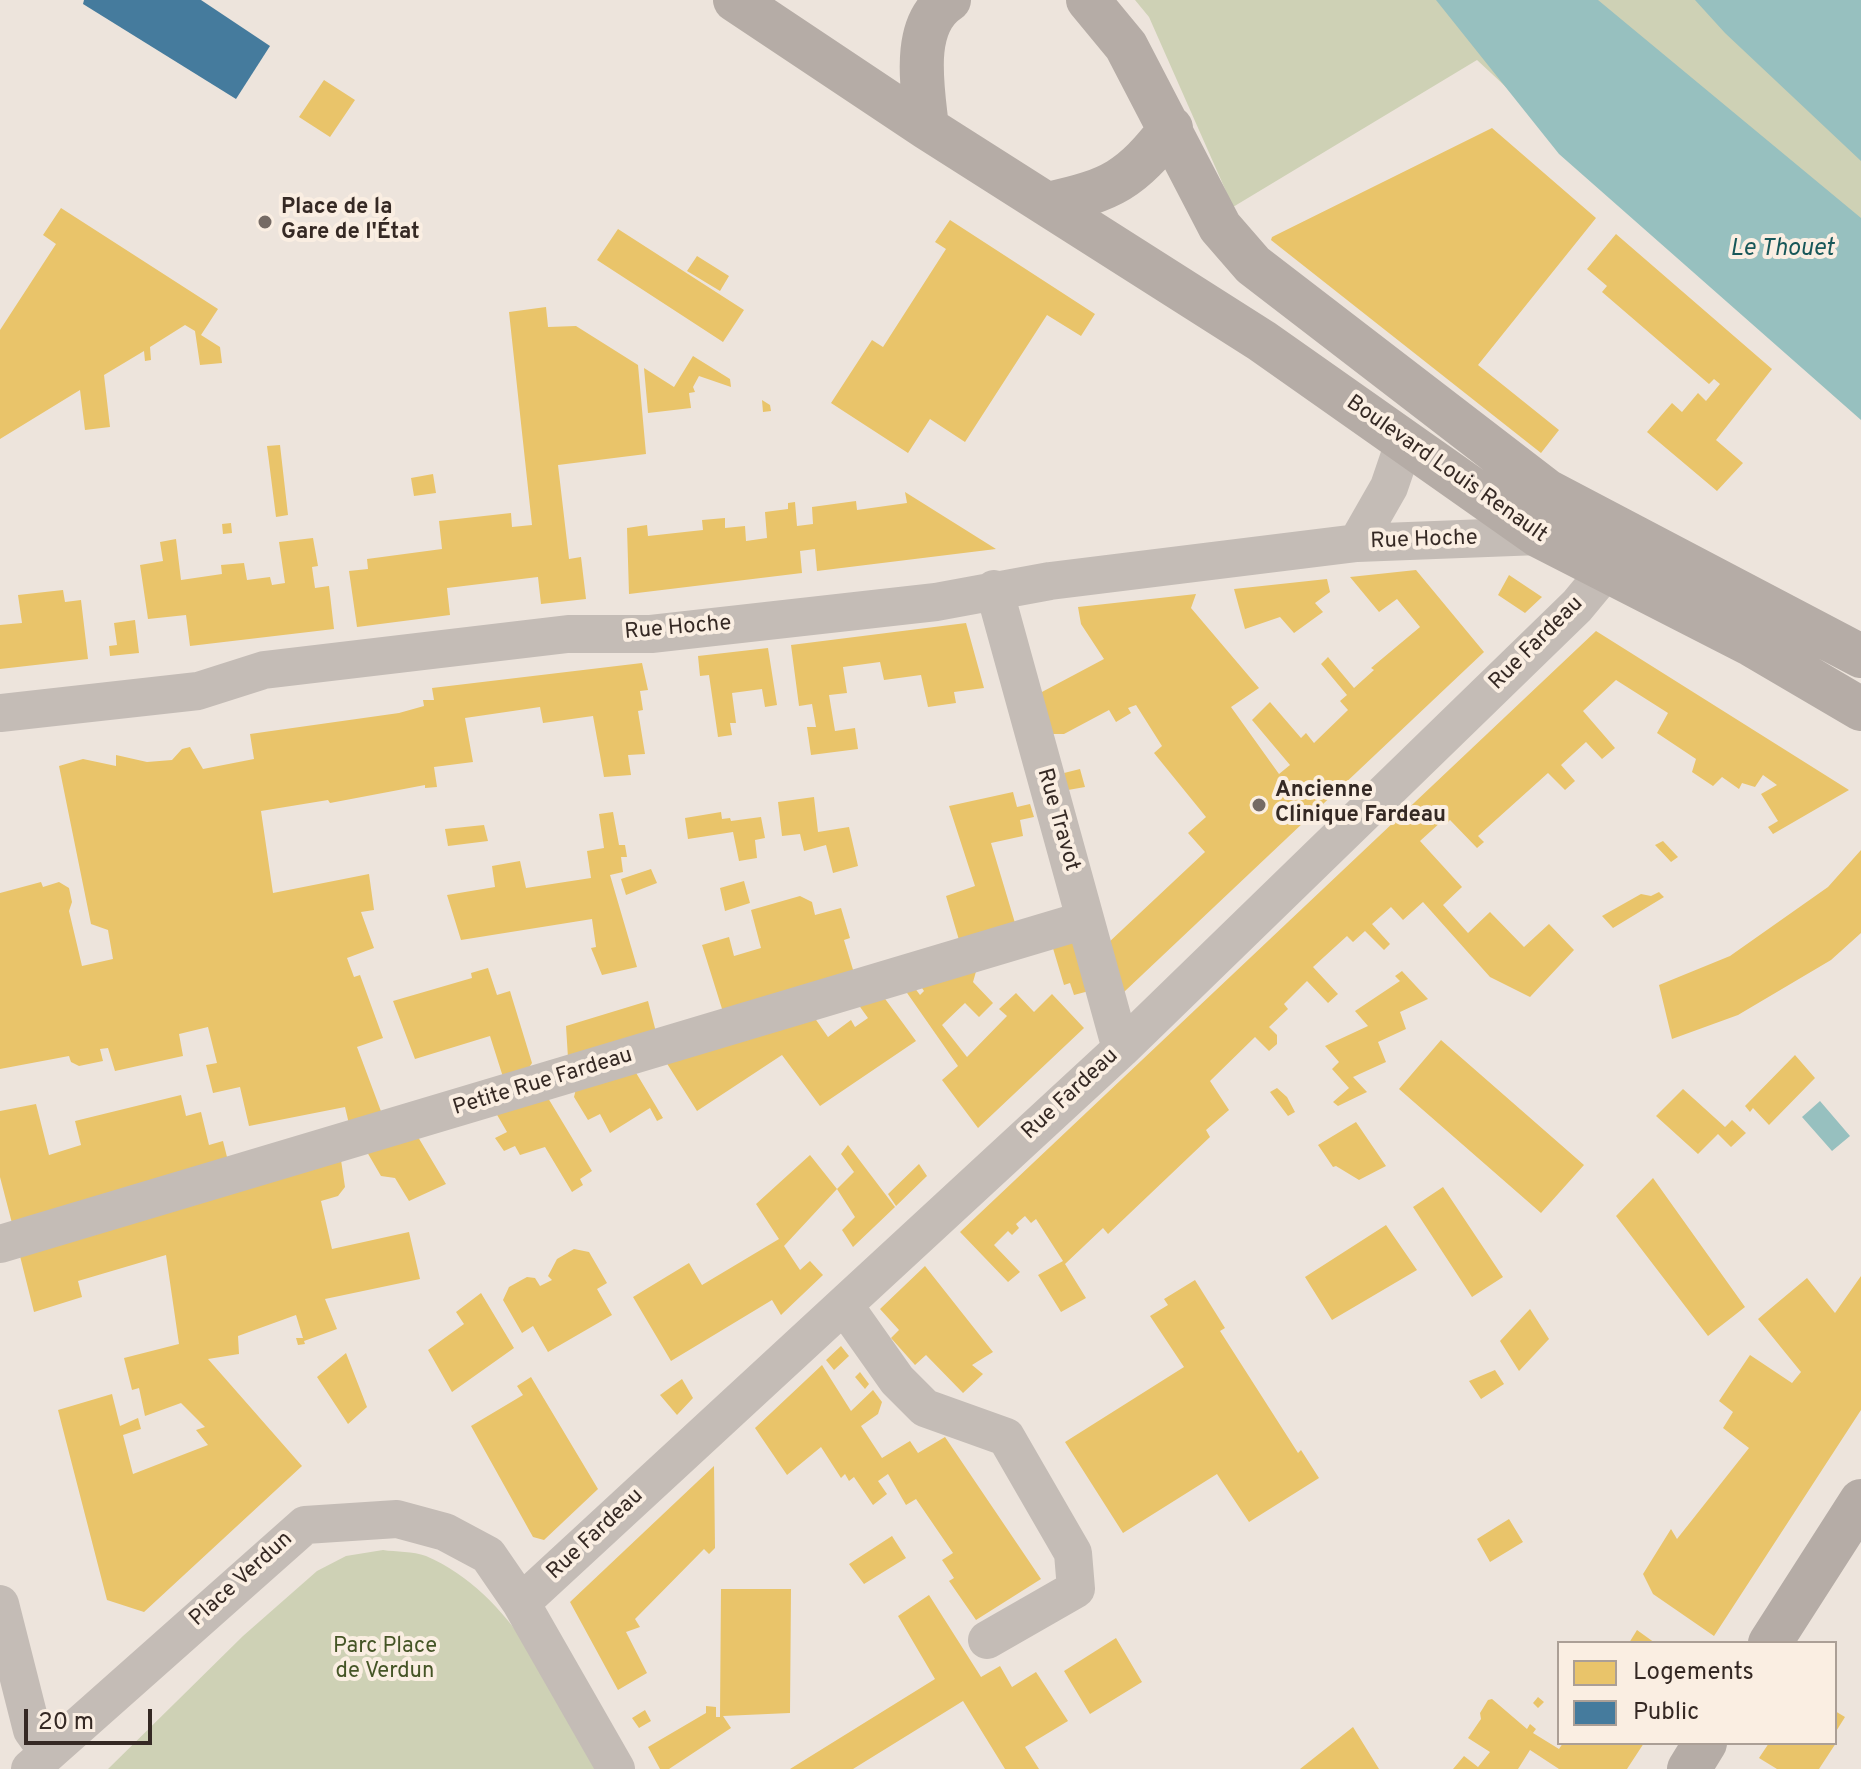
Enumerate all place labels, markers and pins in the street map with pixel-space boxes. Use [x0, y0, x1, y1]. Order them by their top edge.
place label: Place de la Gare de l'État [281, 196, 420, 248]
marker: Place de la Gare de l'État [256, 213, 274, 231]
place label: Ancienne Clinique Fardeau [1275, 779, 1446, 830]
marker: Ancienne Clinique Fardeau [1250, 796, 1268, 814]

